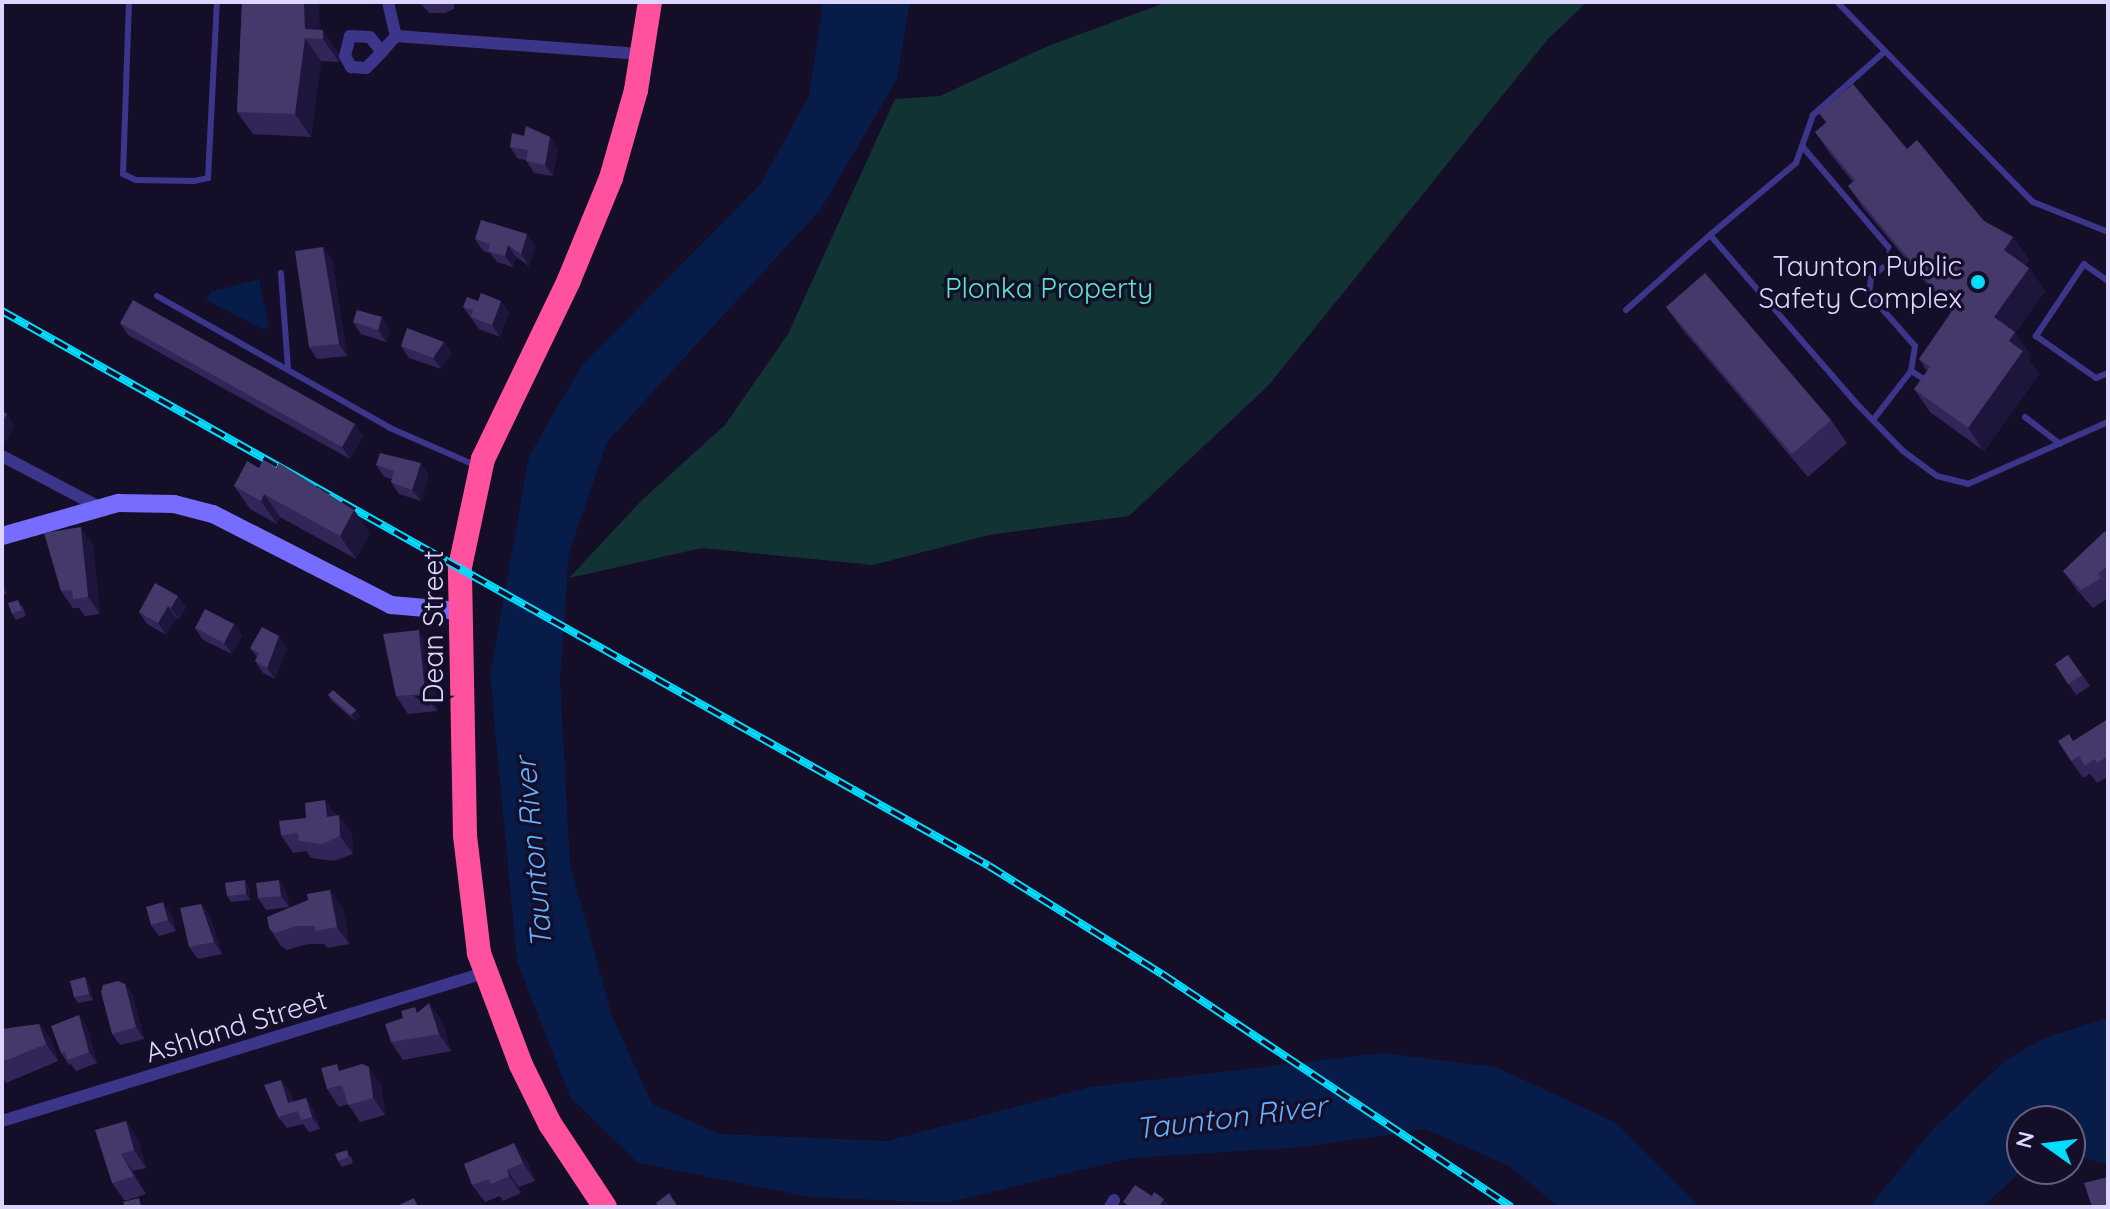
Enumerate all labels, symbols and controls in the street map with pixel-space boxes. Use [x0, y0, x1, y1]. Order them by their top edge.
place label: Taunton Public Safety Complex [1758, 249, 1962, 315]
park label: Plonka Property [945, 271, 1153, 305]
marker: Taunton Public Safety Complex [1969, 273, 1987, 291]
street label: Dean Street [416, 550, 450, 704]
water label: Taunton River [507, 756, 559, 950]
street label: Ashland Street [141, 982, 331, 1070]
water label: Taunton River [1134, 1087, 1328, 1147]
north arrow [2006, 1105, 2086, 1185]
text: N [2009, 1128, 2040, 1151]

